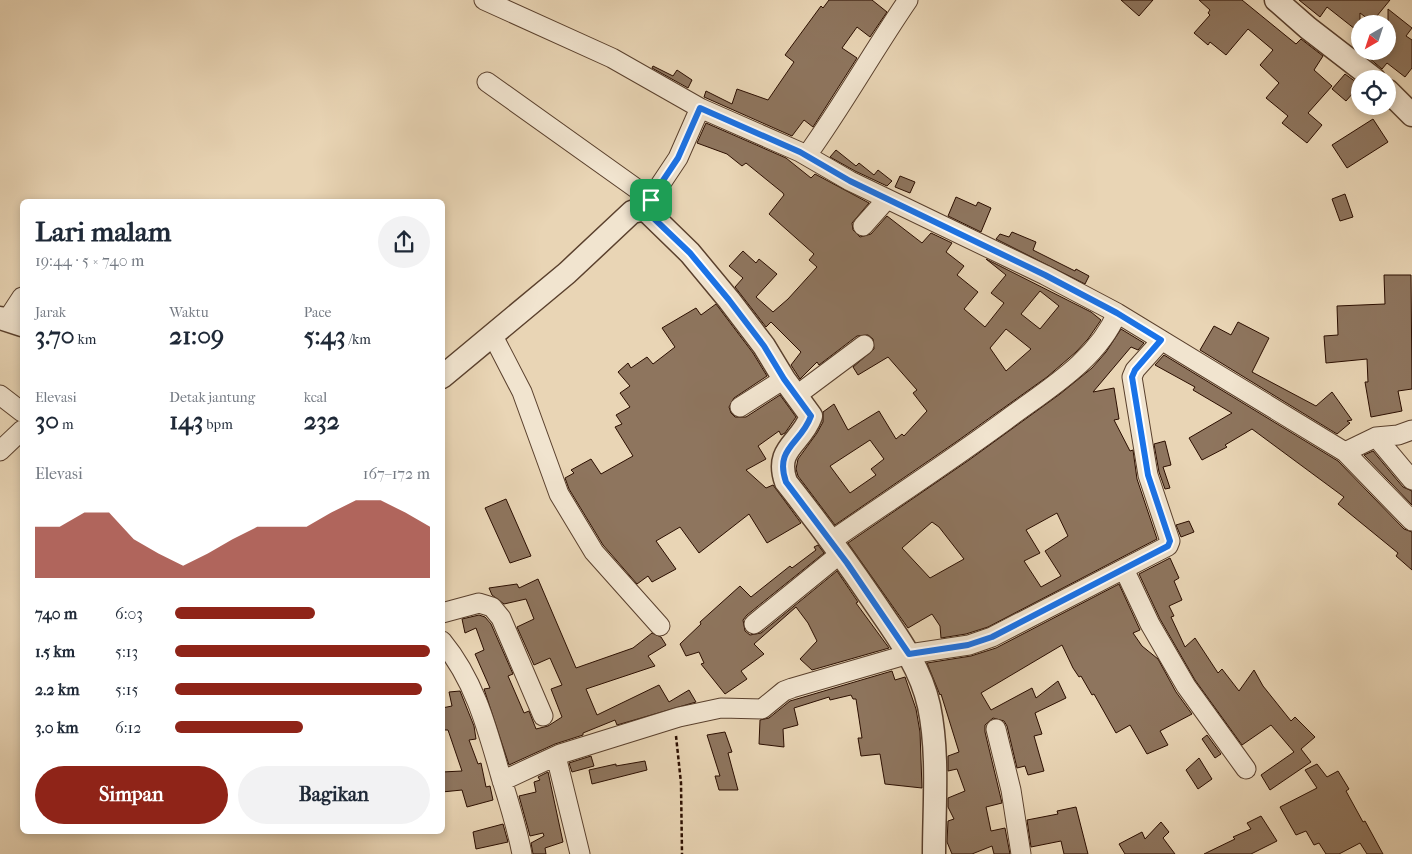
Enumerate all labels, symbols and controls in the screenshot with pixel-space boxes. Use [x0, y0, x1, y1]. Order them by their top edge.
north arrow [1351, 15, 1396, 60]
map controls [1351, 15, 1396, 115]
button: locate [1351, 70, 1396, 115]
pin [630, 179, 672, 221]
icon: arrive [637, 186, 665, 214]
text: Lari malam [35, 215, 171, 248]
button: share [378, 216, 430, 268]
text: 19:44 · 5 × 740 m [35, 251, 144, 270]
text: Jarak [35, 304, 66, 321]
text: Waktu [169, 304, 209, 321]
text: Pace [304, 304, 332, 321]
text: 3.70 [35, 321, 74, 350]
text: 21:09 [169, 321, 224, 350]
text: 5:43 [304, 321, 346, 350]
text: km [74, 331, 96, 348]
text: /km [346, 331, 371, 348]
text: Elevasi [35, 389, 77, 406]
text: Detak jantung [169, 389, 255, 406]
text: kcal [304, 389, 327, 406]
text: 30 [35, 406, 59, 435]
text: 143 [169, 406, 203, 435]
text: 232 [304, 406, 340, 435]
text: m [59, 416, 74, 433]
text: bpm [203, 416, 233, 433]
text: Elevasi [35, 464, 83, 483]
text: 167–172 m [363, 464, 430, 483]
text: 740 m [35, 604, 77, 623]
text: 6:03 [115, 604, 143, 623]
text: 1.5 km [35, 642, 75, 661]
text: 5:13 [115, 642, 138, 661]
text: 2.2 km [35, 680, 80, 699]
text: 5:15 [115, 680, 138, 699]
text: 3.0 km [35, 718, 78, 737]
text: 6:12 [115, 718, 141, 737]
button: Simpan [35, 766, 228, 824]
button: Bagikan [238, 766, 430, 824]

